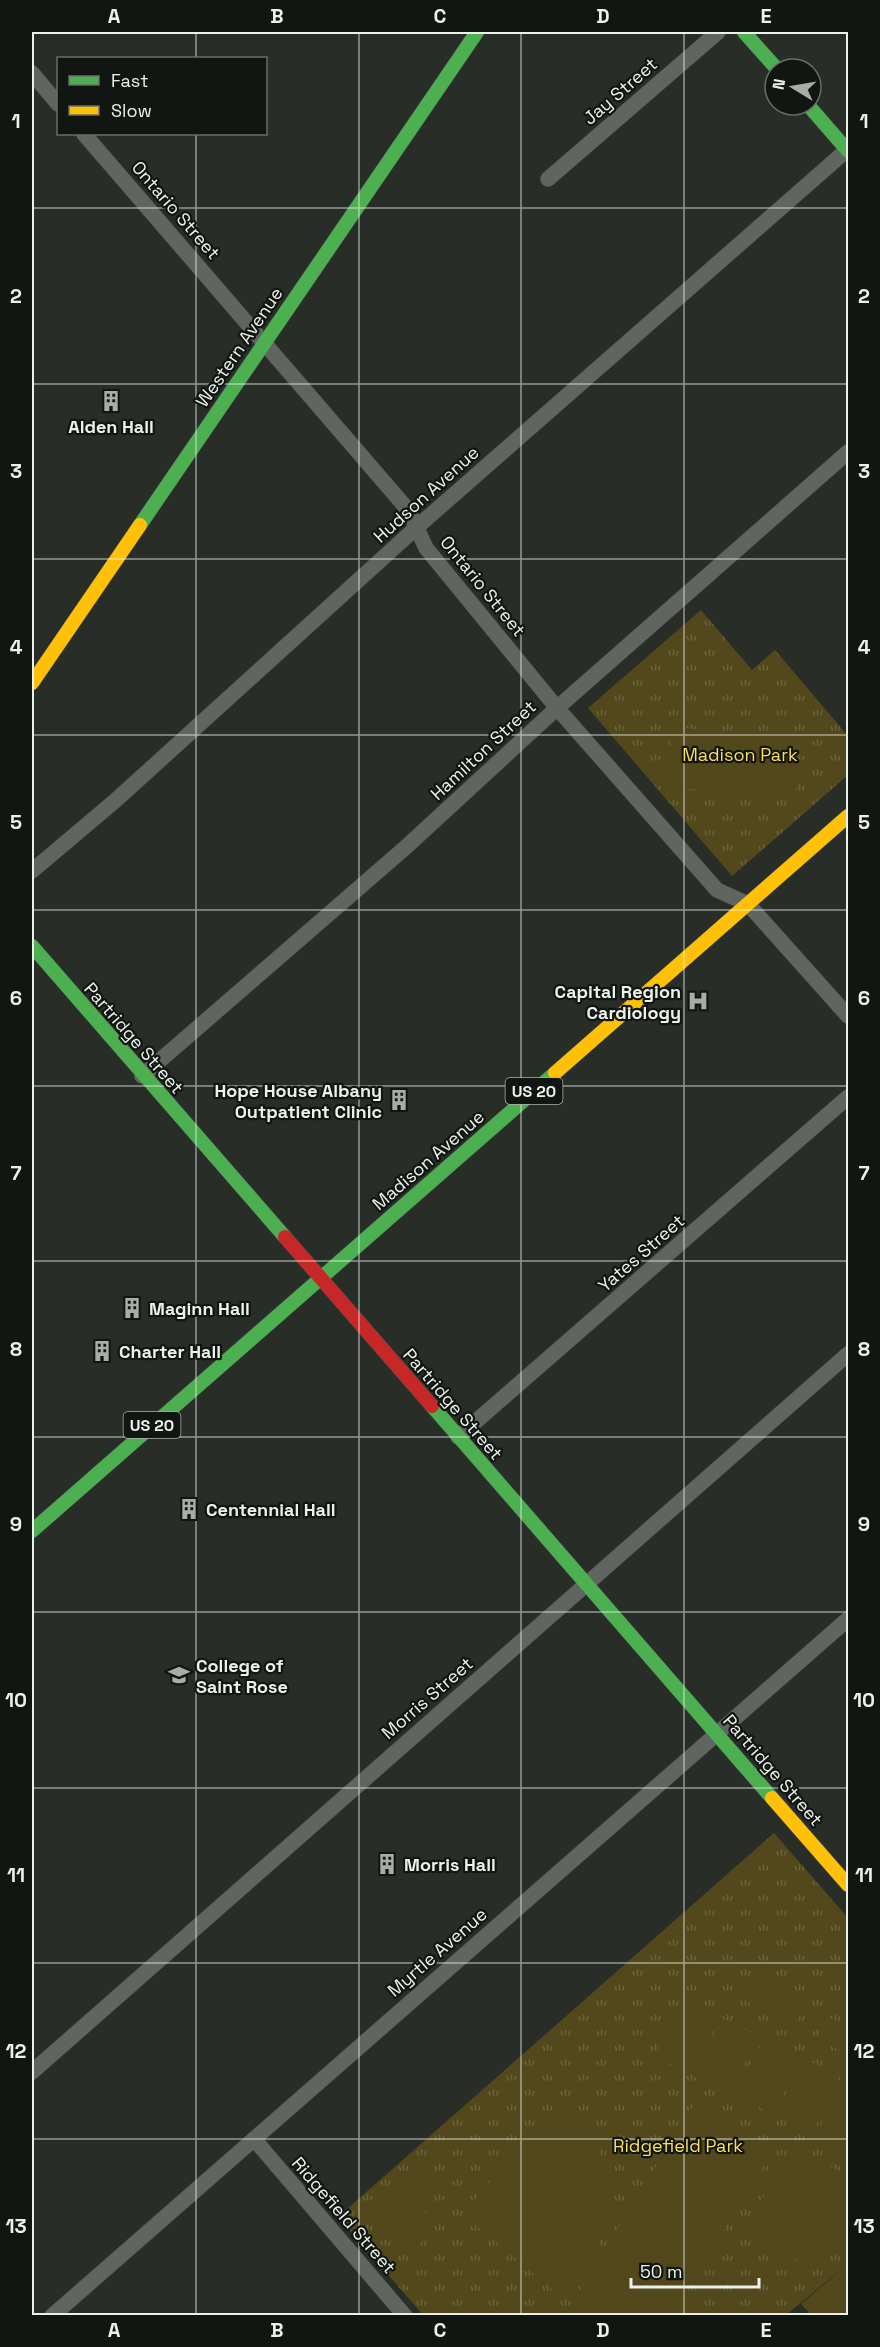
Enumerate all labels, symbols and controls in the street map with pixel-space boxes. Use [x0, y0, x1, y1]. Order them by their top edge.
text: A [108, 3, 121, 29]
text: B [270, 3, 284, 29]
text: C [434, 3, 447, 29]
text: D [596, 3, 610, 29]
text: E [760, 3, 772, 29]
street label: Jay Street [578, 52, 662, 130]
legend [57, 57, 267, 135]
north arrow [763, 57, 823, 117]
text: Fast [111, 69, 148, 92]
text: N [767, 77, 790, 92]
text: Slow [111, 99, 152, 122]
text: 1 [11, 108, 21, 134]
text: 1 [859, 108, 869, 134]
street label: Ontario Street [127, 156, 225, 264]
text: 2 [10, 283, 22, 309]
street label: Western Avenue [190, 283, 288, 411]
text: 2 [858, 283, 870, 309]
building icon: Alden Hall [99, 389, 123, 413]
place label: Alden Hall [68, 415, 154, 438]
street label: Hudson Avenue [369, 441, 483, 547]
text: 3 [10, 458, 22, 484]
text: 3 [858, 458, 870, 484]
street label: Ontario Street [435, 531, 531, 641]
text: 4 [10, 634, 23, 660]
text: 4 [858, 634, 871, 660]
street label: Hamilton Street [425, 695, 541, 805]
park label: Madison Park [682, 743, 798, 766]
text: 5 [10, 809, 22, 835]
text: 5 [858, 809, 870, 835]
street label: Partridge Street [79, 977, 189, 1099]
place label: Capital Region Cardiology [555, 980, 681, 1024]
text: 6 [10, 985, 22, 1011]
text: 6 [858, 985, 870, 1011]
hospital icon: Capital Region Cardiology [686, 989, 710, 1013]
road number: US 20 [506, 1078, 562, 1104]
place label: Hope House Albany Outpatient Clinic [215, 1079, 382, 1123]
building icon: Hope House Albany Outpatient Clinic [387, 1088, 411, 1112]
street label: Madison Avenue [367, 1105, 489, 1215]
text: 7 [10, 1160, 22, 1186]
text: 7 [858, 1160, 870, 1186]
street label: Yates Street [593, 1209, 689, 1297]
building icon: Maginn Hall [120, 1296, 144, 1320]
place label: Maginn Hall [149, 1297, 250, 1320]
text: 8 [10, 1336, 22, 1362]
text: 8 [858, 1336, 870, 1362]
building icon: Charter Hall [90, 1339, 114, 1363]
place label: Charter Hall [119, 1340, 221, 1363]
street label: Partridge Street [398, 1343, 508, 1465]
road number: US 20 [124, 1412, 180, 1438]
building icon: Centennial Hall [177, 1497, 201, 1521]
place label: Centennial Hall [206, 1498, 336, 1521]
text: 9 [10, 1511, 22, 1537]
text: 9 [858, 1511, 870, 1537]
street label: Morris Street [377, 1652, 477, 1744]
place label: College of Saint Rose [196, 1654, 288, 1698]
school or university icon: College of Saint Rose [167, 1663, 191, 1687]
text: 10 [5, 1687, 27, 1713]
text: 10 [853, 1687, 875, 1713]
street label: Partridge Street [718, 1709, 828, 1831]
building icon: Morris Hall [375, 1852, 399, 1876]
place label: Morris Hall [404, 1853, 496, 1876]
text: 11 [7, 1862, 25, 1888]
text: 11 [855, 1862, 873, 1888]
street label: Myrtle Avenue [382, 1902, 492, 2002]
text: 12 [6, 2038, 27, 2064]
text: 12 [854, 2038, 875, 2064]
park label: Ridgefield Park [613, 2134, 743, 2157]
street label: Ridgefield Street [287, 2152, 401, 2278]
text: 13 [5, 2213, 27, 2239]
text: 13 [853, 2213, 875, 2239]
scale bar [631, 2251, 758, 2289]
text: 50 m [640, 2260, 682, 2283]
text: A [108, 2317, 121, 2343]
text: B [270, 2317, 284, 2343]
text: C [434, 2317, 447, 2343]
text: D [596, 2317, 610, 2343]
text: E [760, 2317, 772, 2343]

